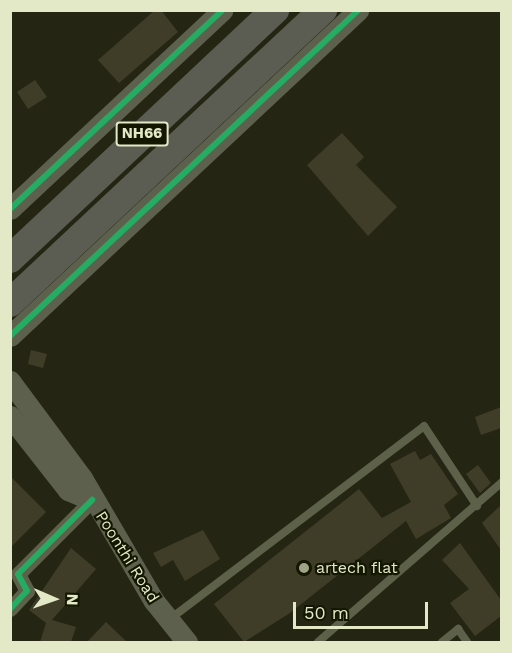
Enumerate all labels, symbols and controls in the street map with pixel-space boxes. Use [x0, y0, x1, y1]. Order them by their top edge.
road number: NH66 [115, 122, 169, 146]
street label: Poonthi Road [91, 508, 163, 606]
place label: artech flat [316, 558, 398, 578]
marker: artech flat [297, 561, 311, 575]
north arrow [24, 569, 84, 629]
scale bar [296, 590, 431, 628]
text: N [63, 593, 82, 606]
text: 50 m [304, 602, 349, 623]

